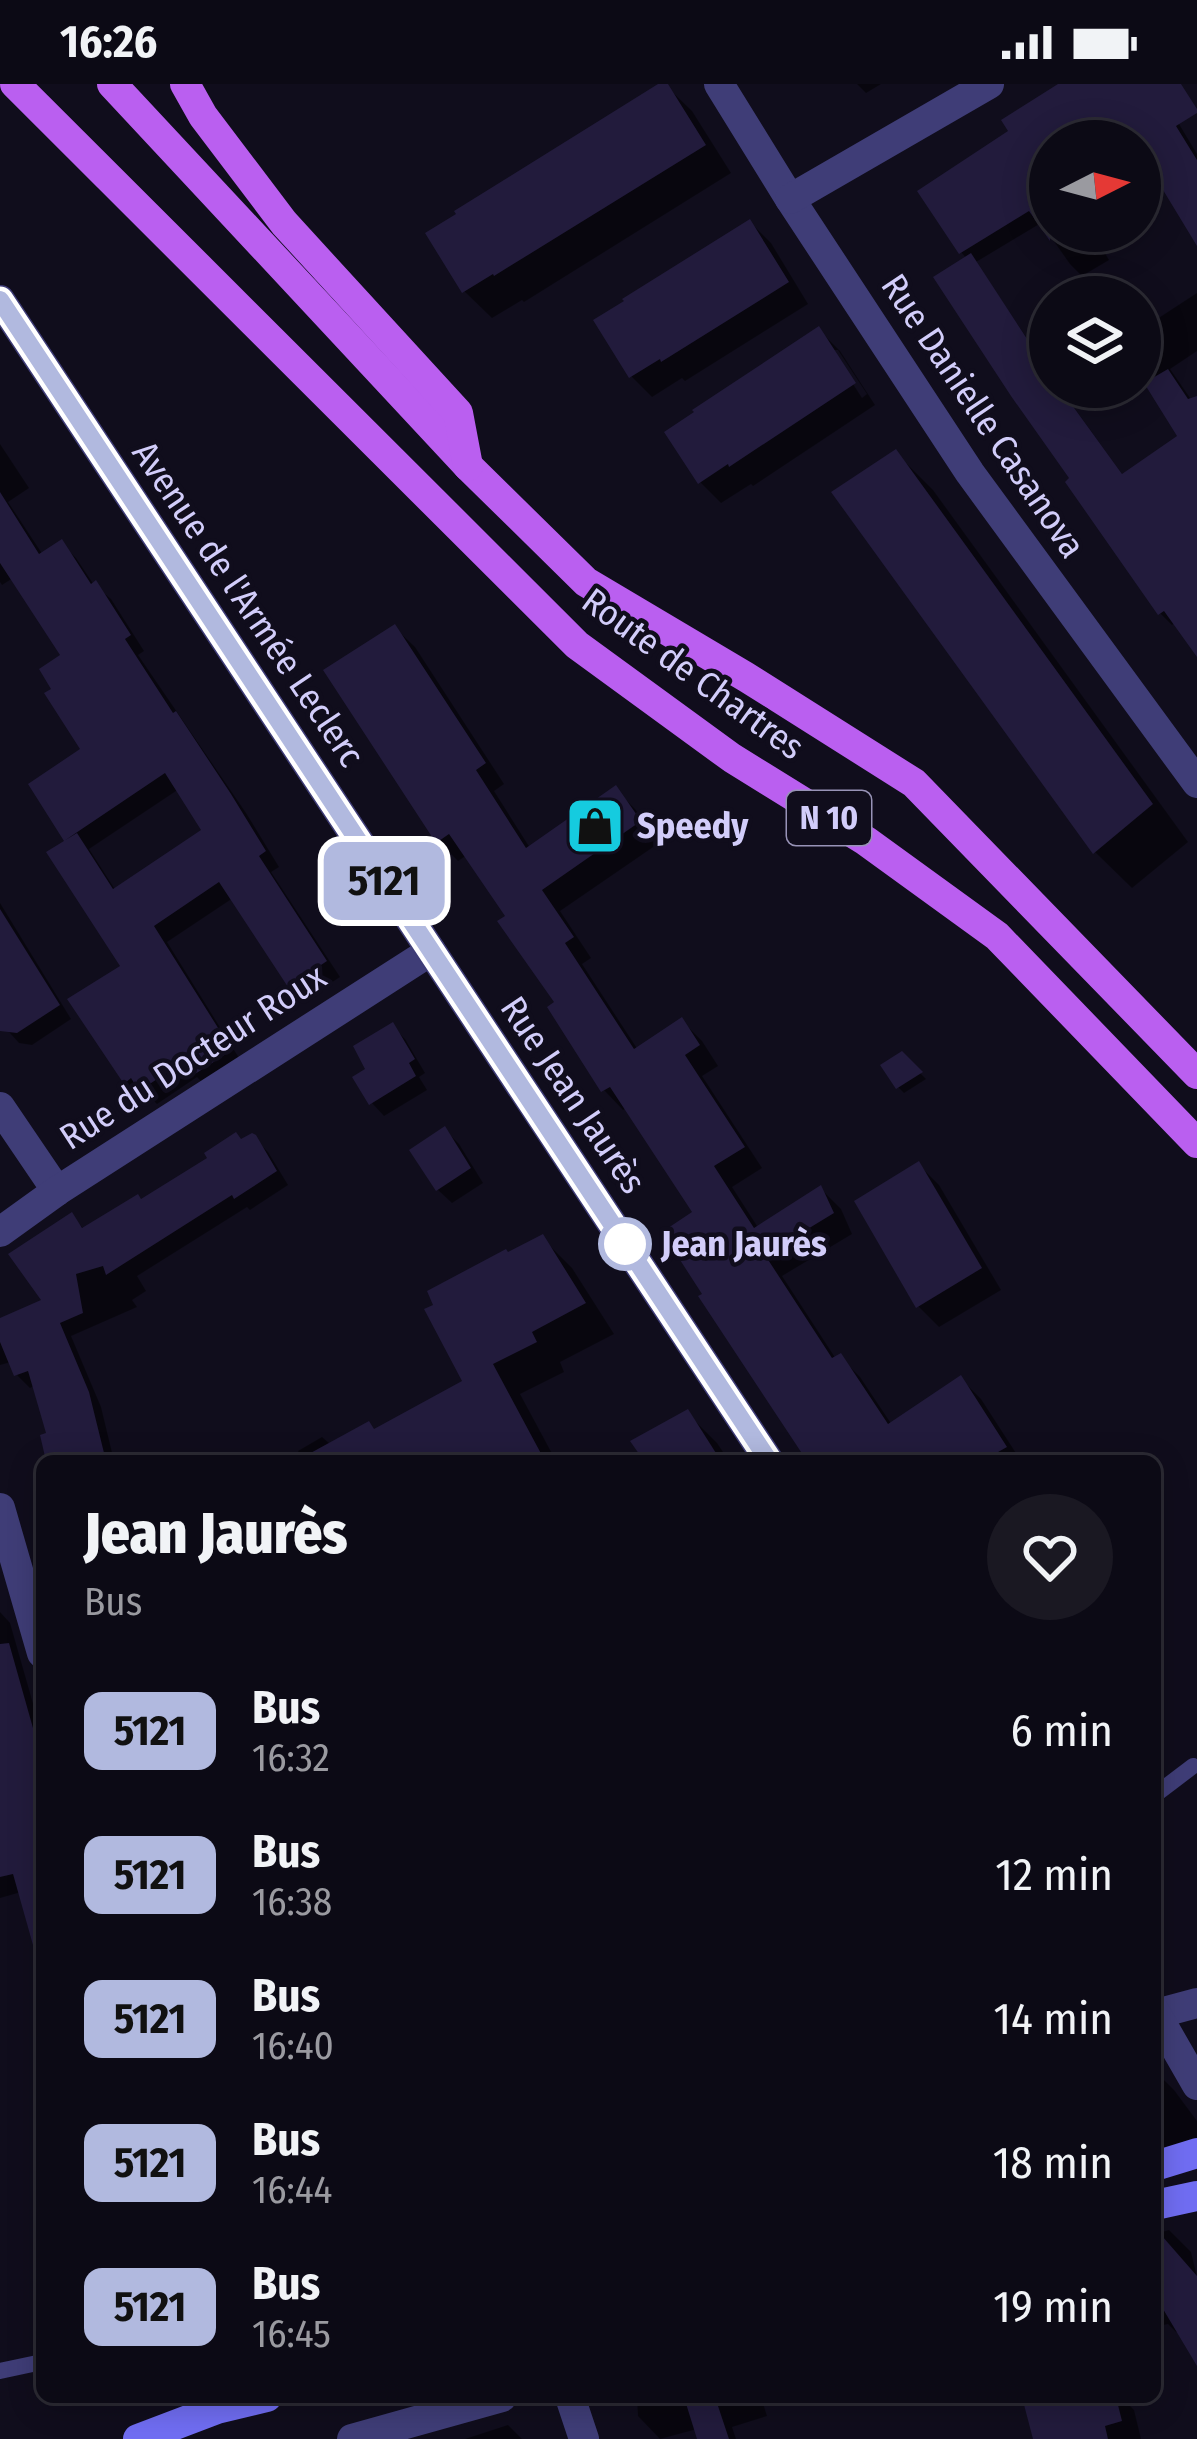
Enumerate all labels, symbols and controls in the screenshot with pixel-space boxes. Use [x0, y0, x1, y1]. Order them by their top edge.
text: 16:26 [60, 15, 157, 69]
north arrow [1029, 120, 1161, 252]
map controls [1029, 120, 1161, 408]
street label: Rue Danielle Casanova [872, 266, 1094, 566]
button: layers [1029, 276, 1161, 408]
street label: Avenue de l'Armée Leclerc [123, 433, 373, 775]
street label: Route de Chartres [573, 579, 813, 769]
road number: N 10 [787, 791, 871, 845]
shop icon: Speedy [564, 795, 626, 857]
place label: Speedy [637, 804, 749, 848]
line badge: 5121 [300, 842, 468, 920]
text: 5121 [348, 856, 420, 906]
street label: Rue du Docteur Roux [52, 955, 334, 1159]
street label: Rue Jean Jaurès [491, 988, 655, 1202]
marker: Jean Jaurès [600, 1219, 650, 1269]
place label: Jean Jaurès [660, 1222, 827, 1266]
button: heart [987, 1494, 1113, 1620]
text: Jean Jaurès [84, 1500, 348, 1568]
text: Bus [84, 1579, 142, 1625]
text: Bus [252, 1681, 320, 1735]
text: 6 min [1010, 1704, 1113, 1758]
text: 5121 [114, 1706, 186, 1756]
text: 16:32 [252, 1735, 330, 1781]
text: Bus [252, 1825, 320, 1879]
text: 12 min [995, 1848, 1113, 1902]
text: 5121 [114, 1850, 186, 1900]
text: 16:38 [252, 1879, 332, 1925]
text: Bus [252, 1969, 320, 2023]
text: 14 min [993, 1992, 1113, 2046]
text: 5121 [114, 1994, 186, 2044]
text: 16:40 [252, 2023, 334, 2069]
text: Bus [252, 2113, 320, 2167]
text: 18 min [993, 2136, 1113, 2190]
text: 5121 [114, 2138, 186, 2188]
text: 16:44 [252, 2167, 332, 2213]
text: Bus [252, 2257, 320, 2311]
text: 19 min [993, 2280, 1113, 2334]
text: 5121 [114, 2282, 186, 2332]
text: 16:45 [252, 2311, 331, 2357]

